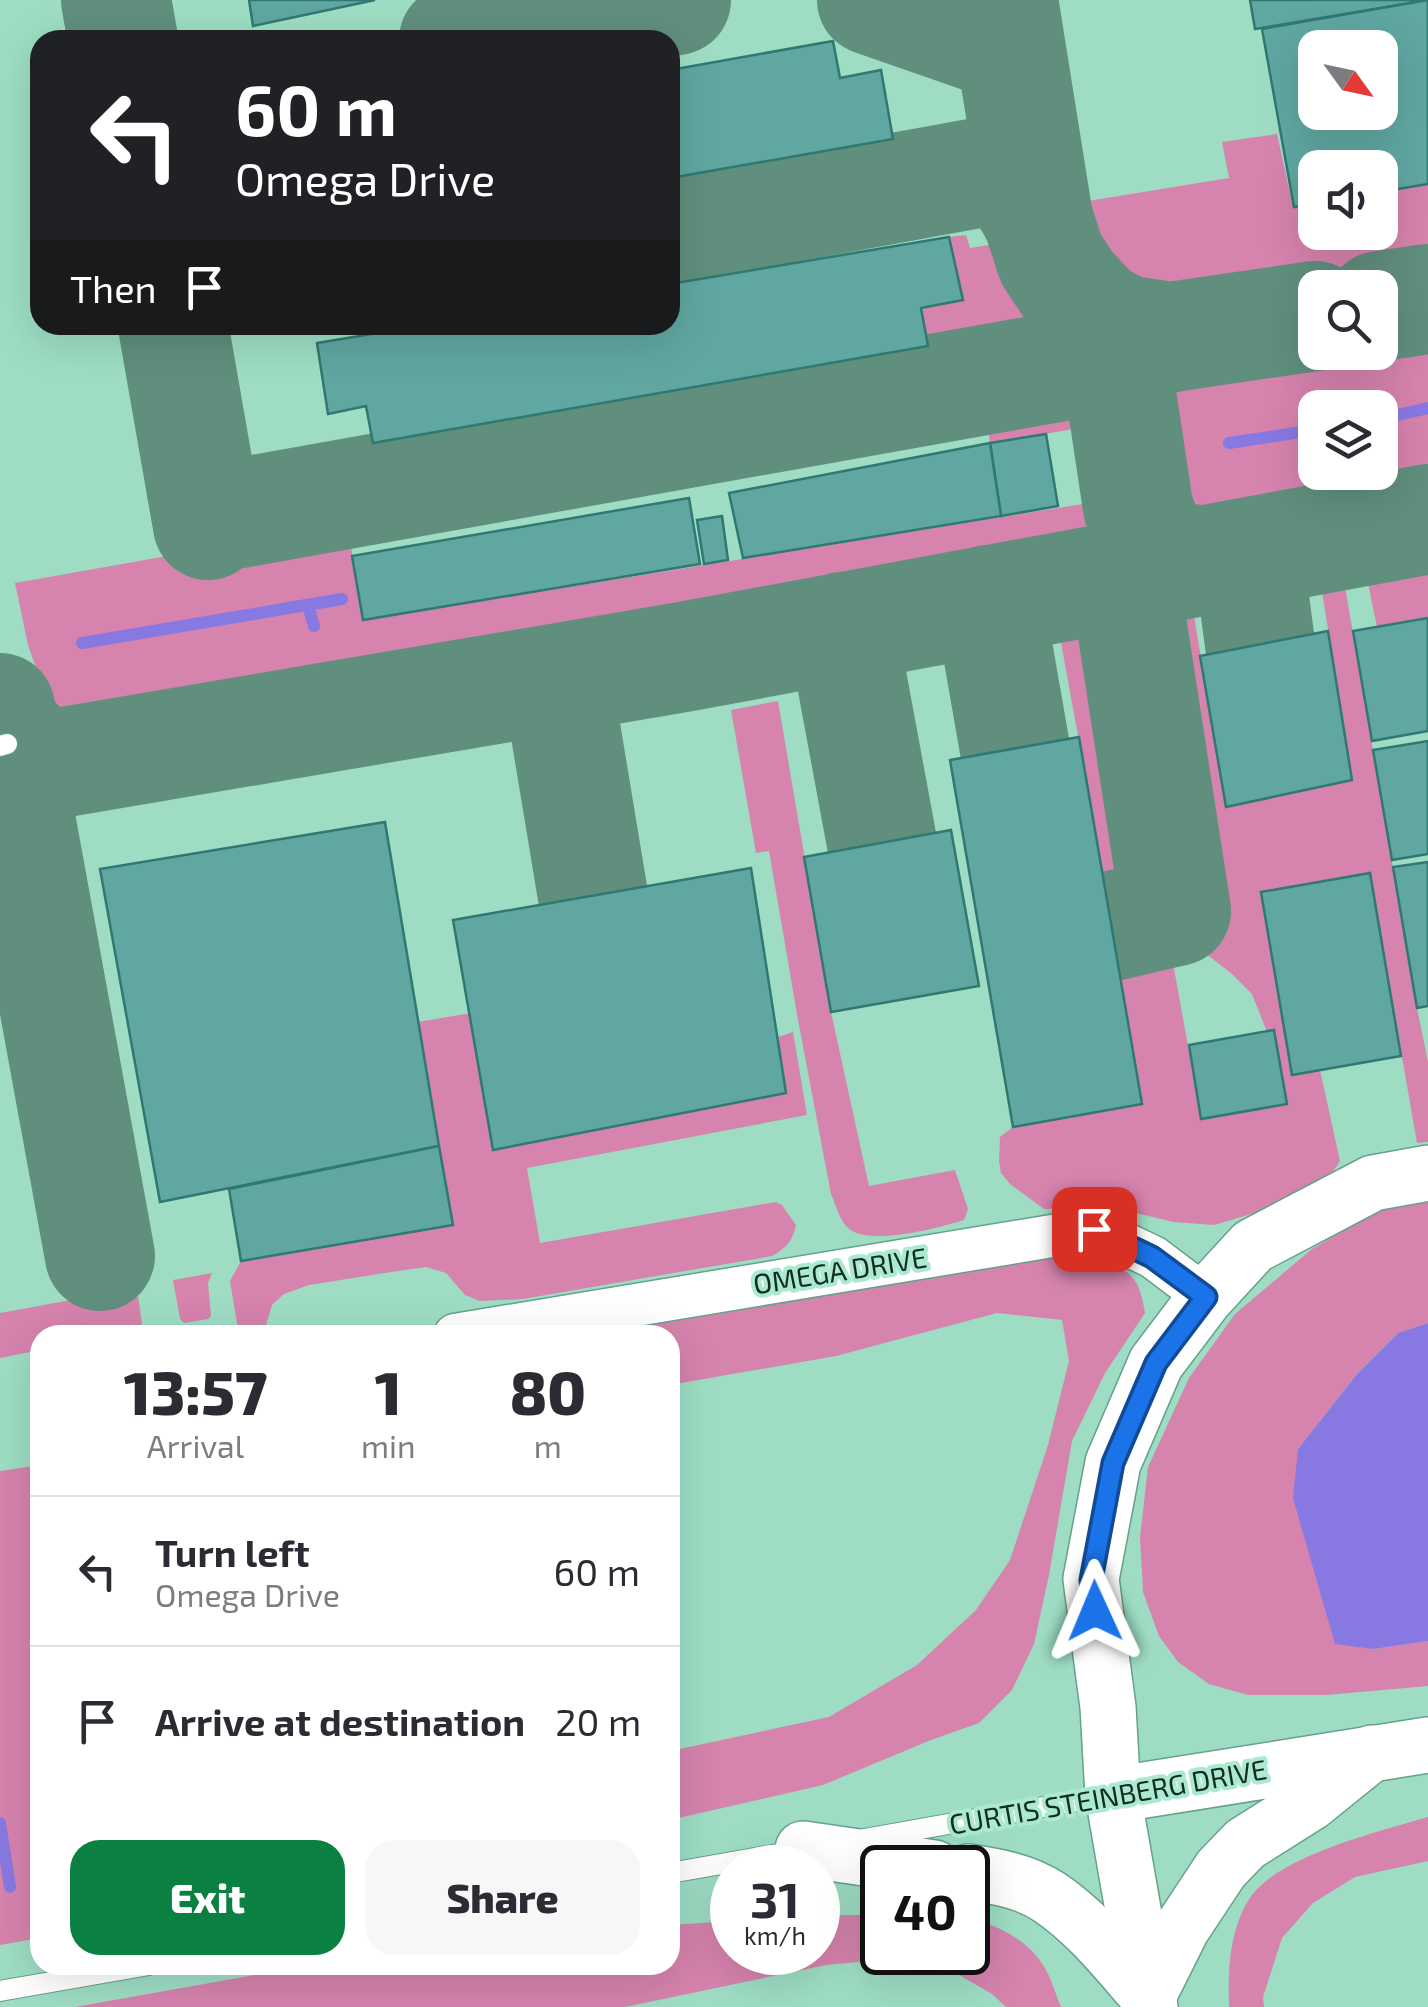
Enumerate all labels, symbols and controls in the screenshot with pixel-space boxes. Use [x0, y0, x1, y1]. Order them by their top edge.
north arrow [1298, 30, 1398, 130]
map controls [1298, 30, 1398, 490]
text: 60 m [235, 66, 397, 150]
icon: left [70, 70, 200, 200]
button: sound [1298, 150, 1398, 250]
text: Omega Drive [235, 151, 495, 205]
icon: arrive [177, 260, 232, 315]
text: Then [70, 265, 157, 311]
button: search [1298, 270, 1398, 370]
button: layers [1298, 390, 1398, 490]
pin [1052, 1187, 1137, 1272]
icon: arrive [1067, 1202, 1122, 1257]
street label: OMEGA DRIVE [751, 1240, 929, 1301]
text: 13:57 [124, 1355, 267, 1427]
text: 1 [375, 1355, 402, 1427]
text: 80 [509, 1355, 586, 1427]
text: Arrival [147, 1426, 244, 1464]
text: min [361, 1426, 416, 1464]
text: m [534, 1426, 562, 1464]
text: Turn left [155, 1529, 310, 1575]
icon: left [70, 1544, 125, 1599]
text: 60 m [554, 1548, 640, 1594]
position arrow [1043, 1559, 1147, 1663]
text: Omega Drive [155, 1575, 340, 1613]
icon: arrive [70, 1694, 125, 1749]
text: Arrive at destination [155, 1698, 525, 1744]
text: 20 m [555, 1698, 641, 1744]
street label: CURTIS STEINBERG DRIVE [946, 1751, 1269, 1841]
button: Exit [70, 1840, 345, 1955]
button: Share [365, 1840, 640, 1955]
speed limit sign: 40 [860, 1845, 990, 1975]
text: 31 [750, 1868, 800, 1928]
text: km/h [744, 1920, 806, 1950]

